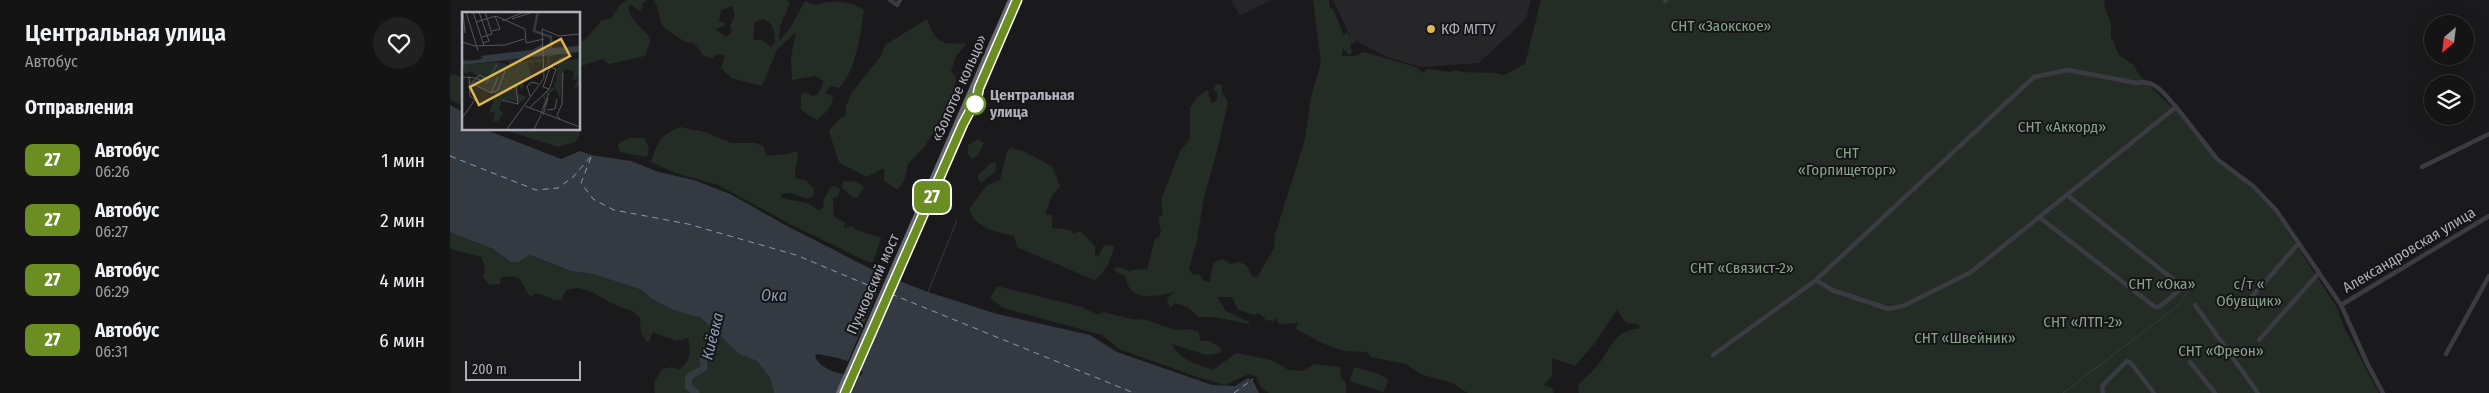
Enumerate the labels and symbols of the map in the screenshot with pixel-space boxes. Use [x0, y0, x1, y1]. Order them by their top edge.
inset map [462, 12, 580, 130]
north arrow [2424, 15, 2474, 65]
park label: СНТ «Заокское» [1671, 17, 1771, 35]
place label: КФ МГТУ [1441, 20, 1496, 38]
marker: КФ МГТУ [1425, 23, 1437, 35]
street label: «Золотое кольцо» [927, 32, 991, 144]
place label: Центральная улица [989, 86, 1075, 121]
marker: Центральная улица [964, 93, 986, 115]
park label: СНТ «Аккорд» [2018, 118, 2106, 136]
park label: СНТ «Горпищеторг» [1798, 144, 1896, 179]
line badge: 27 [910, 181, 954, 213]
street label: Александровская улица [2339, 203, 2479, 297]
street label: Пучковский мост [843, 230, 904, 337]
park label: СНТ «Связист-2» [1690, 259, 1794, 277]
park label: СНТ «Ока» [2129, 275, 2195, 293]
park label: с/т « Обувщик» [2216, 275, 2282, 310]
water label: Ока [761, 286, 787, 305]
water label: Киёвка [697, 311, 728, 362]
park label: СНТ «ЛТП-2» [2043, 313, 2123, 331]
park label: СНТ «Швейник» [1914, 329, 2016, 347]
park label: СНТ «Фреон» [2178, 342, 2264, 360]
scale bar [465, 358, 581, 381]

